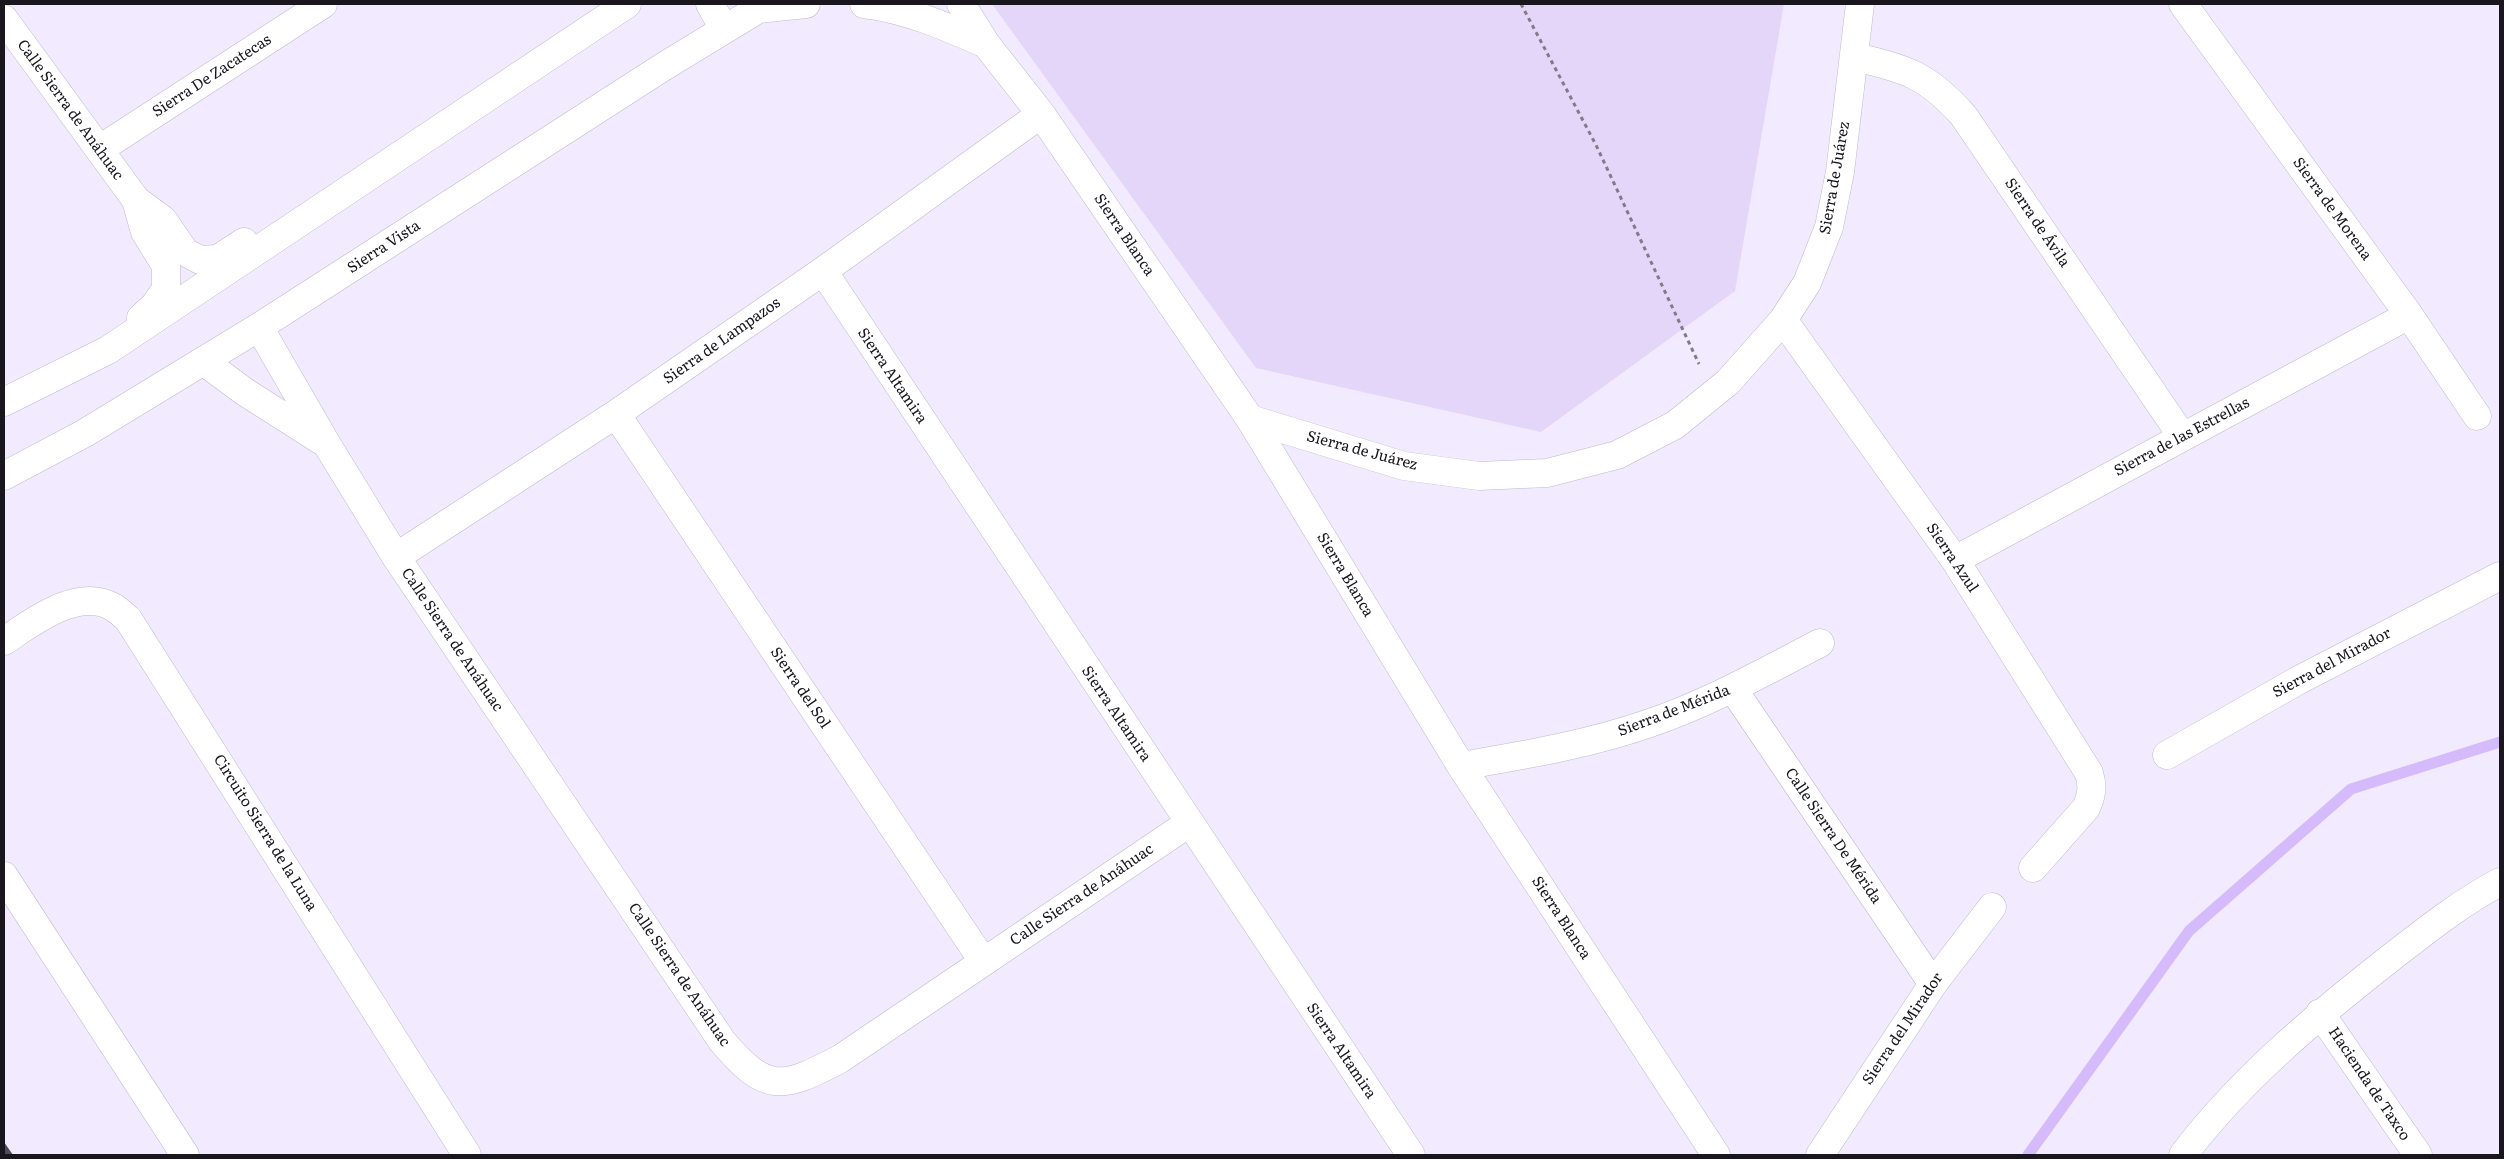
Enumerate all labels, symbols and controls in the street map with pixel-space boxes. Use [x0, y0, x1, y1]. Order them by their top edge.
street label: Sierra De Zacatecas [149, 31, 275, 121]
street label: Calle Sierra de Anáhuac [13, 36, 127, 184]
street label: Sierra de Juárez [1816, 120, 1854, 236]
street label: Sierra de Morena [2289, 154, 2375, 264]
street label: Sierra de Ávila [2001, 175, 2073, 271]
street label: Sierra Blanca [1090, 191, 1158, 279]
street label: Sierra Vista [344, 217, 424, 277]
street label: Sierra de Lampazos [660, 294, 784, 388]
street label: Sierra Altamira [853, 325, 931, 427]
street label: Sierra de las Estrellas [2111, 394, 2253, 480]
street label: Sierra de Juárez [1305, 428, 1419, 474]
street label: Sierra Azul [1922, 520, 1982, 596]
street label: Sierra Blanca [1313, 530, 1377, 620]
street label: Calle Sierra de Anáhuac [397, 565, 507, 715]
street label: Sierra del Mirador [2270, 624, 2394, 702]
street label: Sierra del Sol [766, 644, 834, 732]
street label: Sierra Altamira [1077, 663, 1155, 765]
street label: Sierra de Mérida [1615, 681, 1733, 741]
street label: Circuito Sierra de la Luna [209, 751, 321, 915]
street label: Calle Sierra De Mérida [1781, 765, 1885, 907]
street label: Calle Sierra de Anáhuac [1007, 840, 1157, 950]
street label: Sierra Blanca [1528, 873, 1594, 963]
street label: Calle Sierra de Anáhuac [624, 900, 734, 1050]
street label: Sierra del Mirador [1859, 970, 1947, 1088]
street label: Sierra Altamira [1302, 1000, 1380, 1102]
street label: Hacienda de Taxco [2324, 1024, 2414, 1144]

